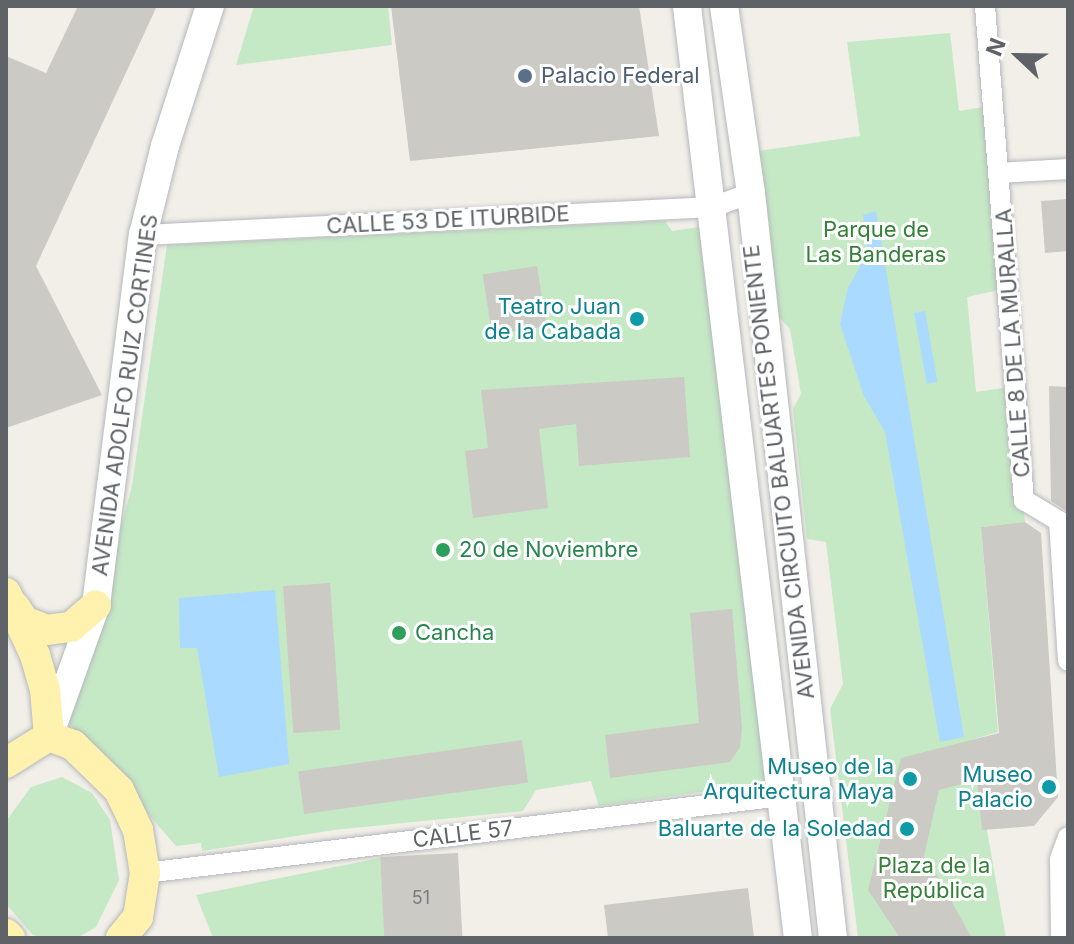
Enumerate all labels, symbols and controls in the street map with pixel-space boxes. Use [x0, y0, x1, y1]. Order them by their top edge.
north arrow [978, 16, 1058, 96]
text: N [981, 34, 1011, 60]
place label: Palacio Federal [541, 63, 700, 89]
marker: Palacio Federal [516, 67, 534, 85]
street label: CALLE 53 DE ITURBIDE [326, 200, 570, 240]
street label: CALLE 8 DE LA MURALLA [990, 208, 1036, 478]
street label: AVENIDA ADOLFO RUIZ CORTINES [87, 212, 163, 578]
park label: Parque de Las Banderas [806, 216, 946, 268]
street label: AVENIDA CIRCUITO BALUARTES PONIENTE [738, 243, 820, 701]
place label: Teatro Juan de la Cabada [484, 293, 621, 344]
marker: Teatro Juan de la Cabada [628, 310, 646, 328]
place label: 20 de Noviembre [459, 537, 638, 563]
marker: 20 de Noviembre [434, 541, 452, 559]
place label: Cancha [415, 620, 494, 646]
marker: Cancha [390, 624, 408, 642]
place label: Museo de la Arquitectura Maya [703, 753, 894, 804]
place label: Museo Palacio [958, 761, 1033, 812]
marker: Museo de la Arquitectura Maya [901, 770, 919, 788]
marker: Museo Palacio [1040, 778, 1058, 796]
street label: CALLE 57 [411, 815, 515, 853]
place label: Baluarte de la Soledad [658, 816, 891, 842]
marker: Baluarte de la Soledad [898, 820, 916, 838]
park label: Plaza de la República [878, 852, 990, 904]
house number: 51 [412, 887, 430, 909]

